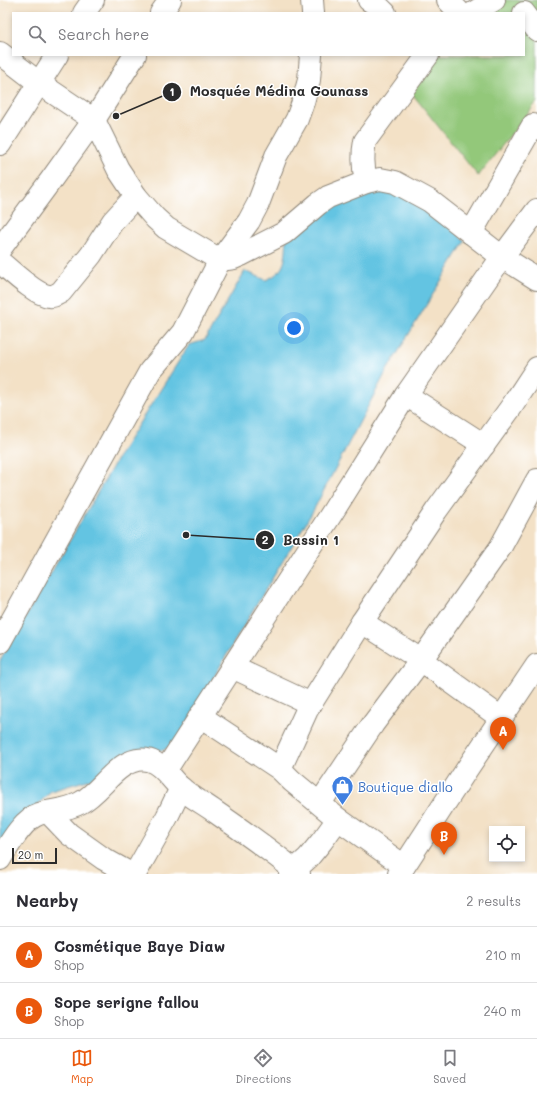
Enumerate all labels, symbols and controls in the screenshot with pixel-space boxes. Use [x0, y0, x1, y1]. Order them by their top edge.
search box [12, 12, 525, 56]
icon: search [26, 23, 48, 45]
text: Search here [58, 24, 149, 44]
callout: Mosquée Médina Gounass [162, 79, 376, 105]
text: Mosquée Médina Gounass [190, 81, 368, 100]
text: 1 [169, 83, 175, 99]
your location [284, 318, 304, 338]
callout: Bassin 1 [255, 527, 347, 553]
text: Bassin 1 [283, 530, 339, 549]
text: 2 [262, 531, 269, 547]
pin: A [490, 717, 516, 750]
shop icon: Boutique diallo [330, 774, 356, 807]
place label: Boutique diallo [358, 778, 453, 795]
pin: B [431, 822, 457, 855]
map controls [489, 826, 525, 862]
button: locate [489, 826, 525, 862]
scale bar [12, 846, 57, 865]
text: 20 m [18, 847, 43, 862]
text: Nearby [16, 889, 78, 911]
text: 2 results [466, 892, 521, 909]
text: Cosmétique Baye Diaw [54, 936, 225, 956]
text: A [24, 946, 34, 963]
text: 210 m [485, 946, 521, 963]
text: Shop [54, 956, 84, 973]
text: Sope serigne fallou [54, 992, 199, 1012]
text: B [25, 1002, 33, 1019]
text: 240 m [484, 1002, 521, 1019]
text: Shop [54, 1012, 84, 1029]
tab: Map [71, 1047, 93, 1086]
tab: Directions [235, 1047, 291, 1086]
tab: Saved [433, 1047, 466, 1086]

